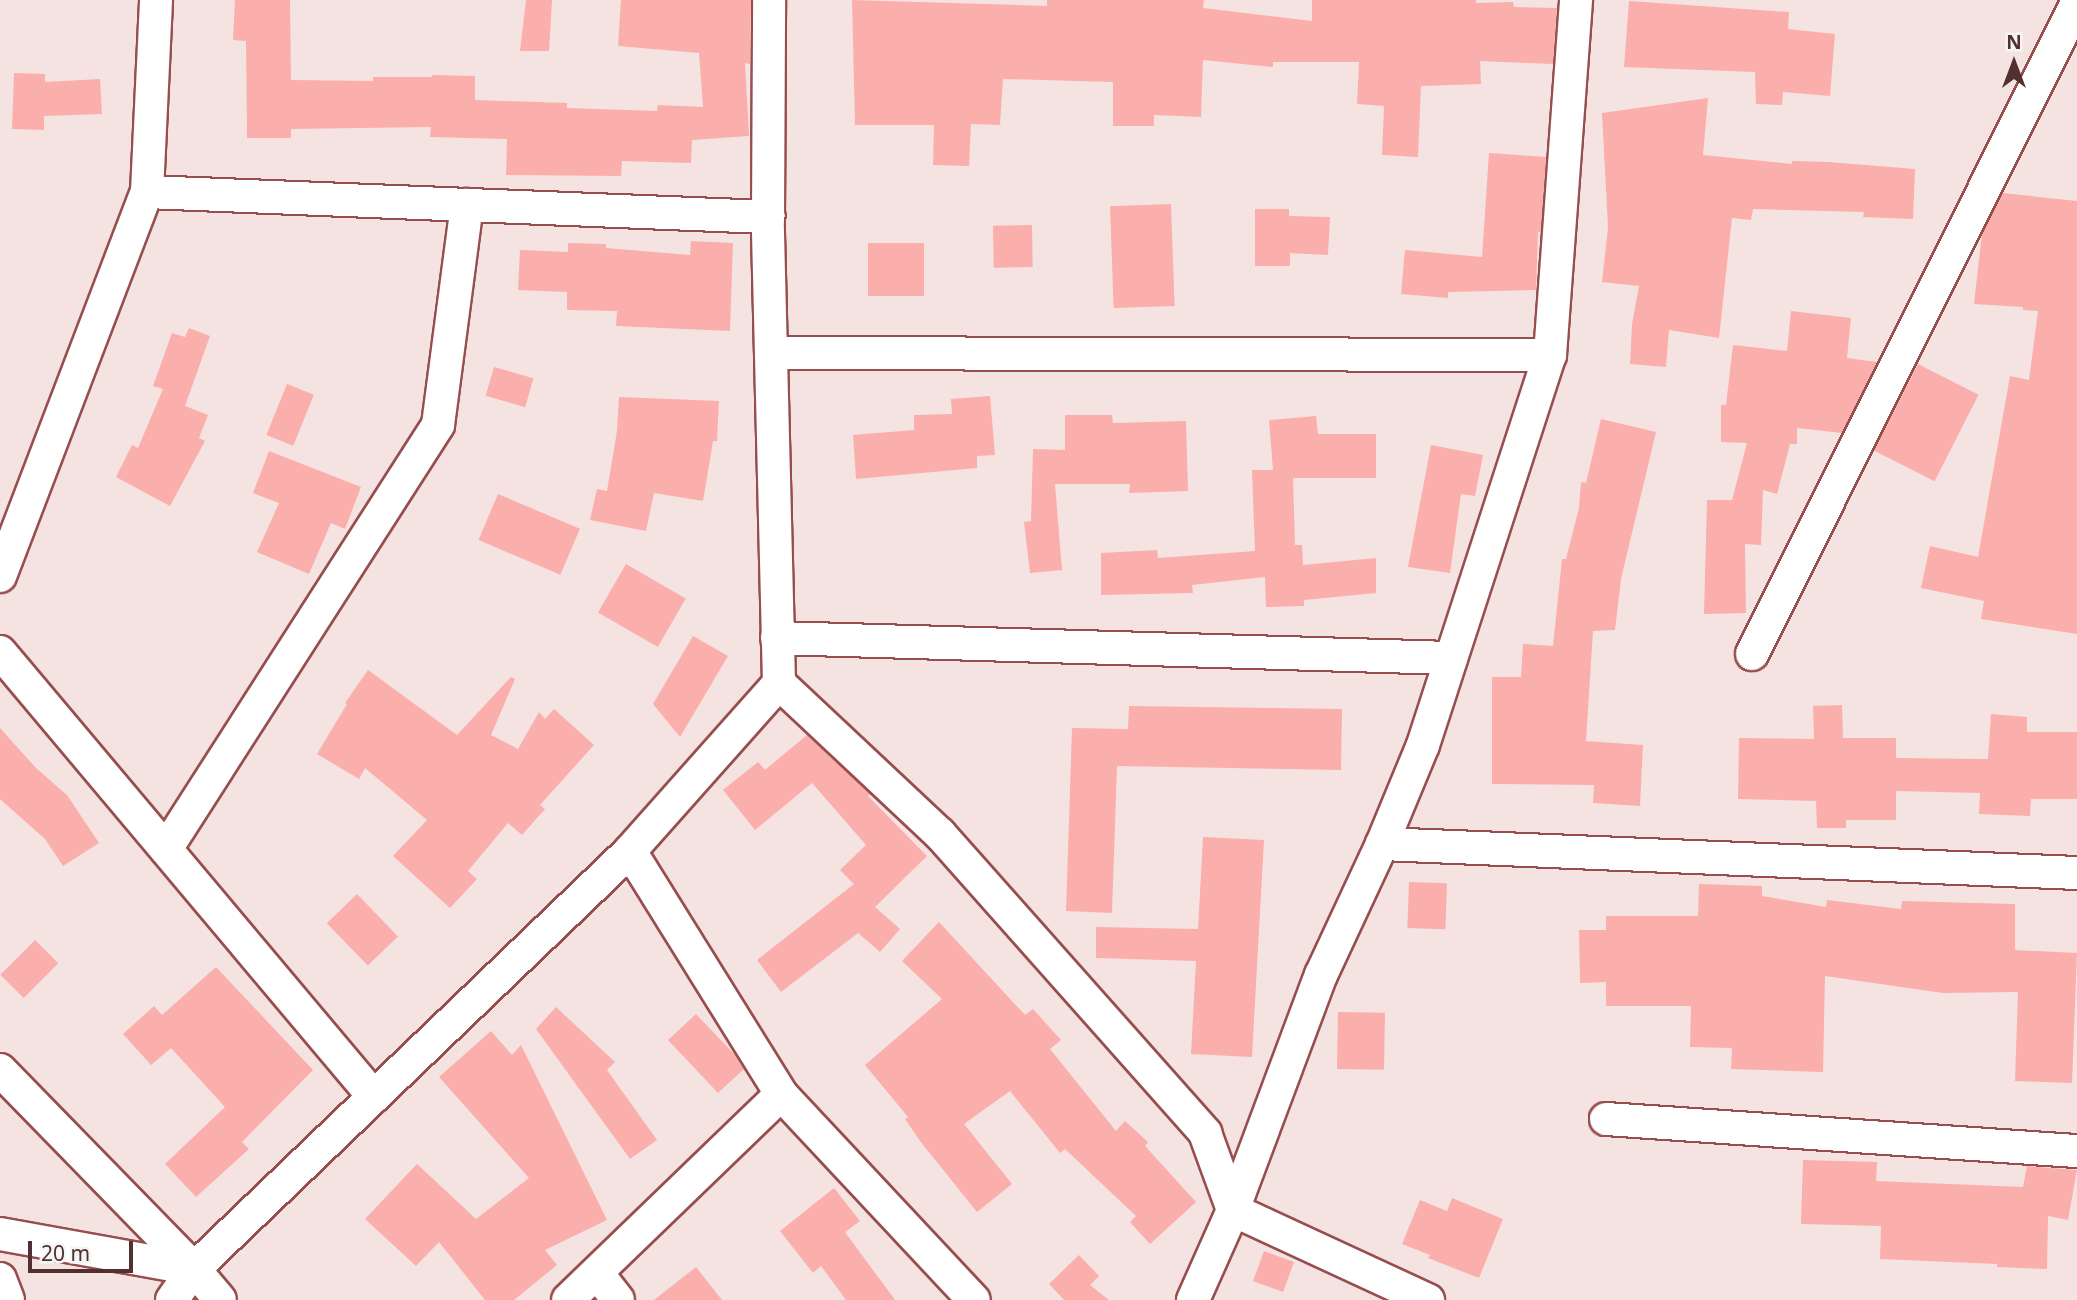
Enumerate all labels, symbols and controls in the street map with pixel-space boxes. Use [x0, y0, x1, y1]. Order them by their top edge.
north arrow [1979, 28, 2049, 98]
text: N [2006, 29, 2022, 55]
scale bar [32, 1226, 136, 1270]
text: 20 m [41, 1239, 90, 1267]

